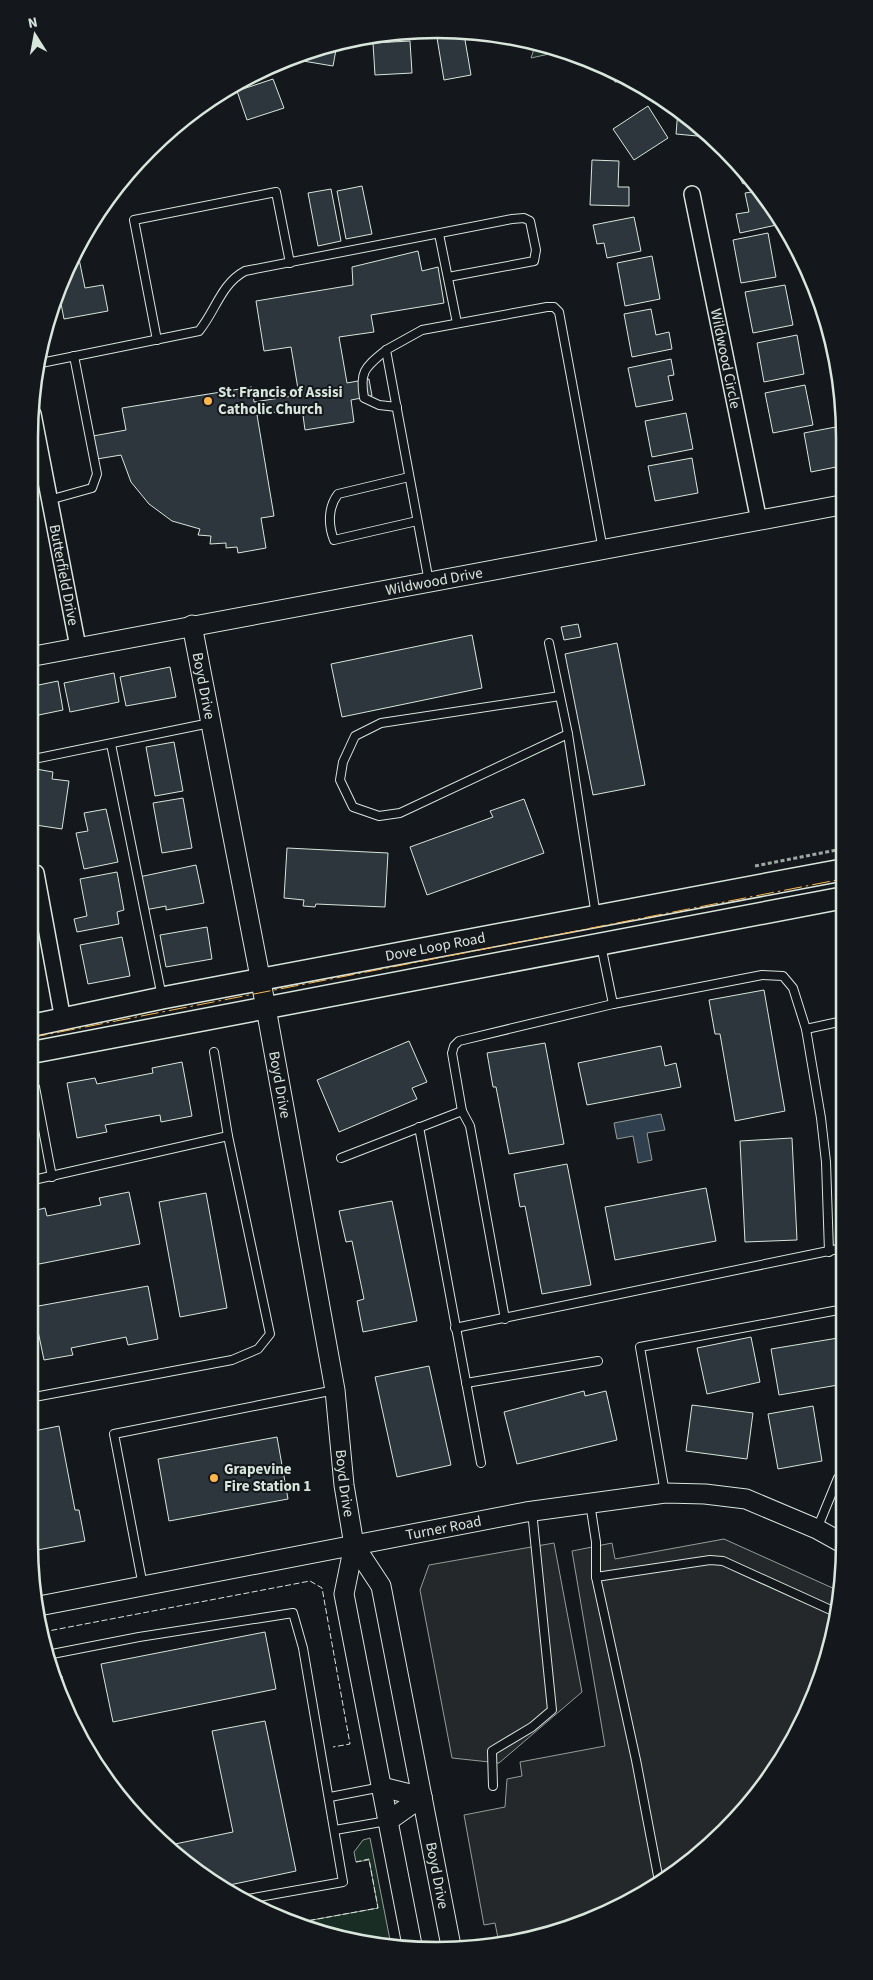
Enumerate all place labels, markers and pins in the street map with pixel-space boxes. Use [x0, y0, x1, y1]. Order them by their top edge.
place label: St. Francis of Assisi Catholic Church [218, 382, 343, 420]
marker: St. Francis of Assisi Catholic Church [202, 395, 214, 407]
place label: Grapevine Fire Station 1 [224, 1459, 311, 1497]
marker: Grapevine Fire Station 1 [208, 1472, 220, 1484]

